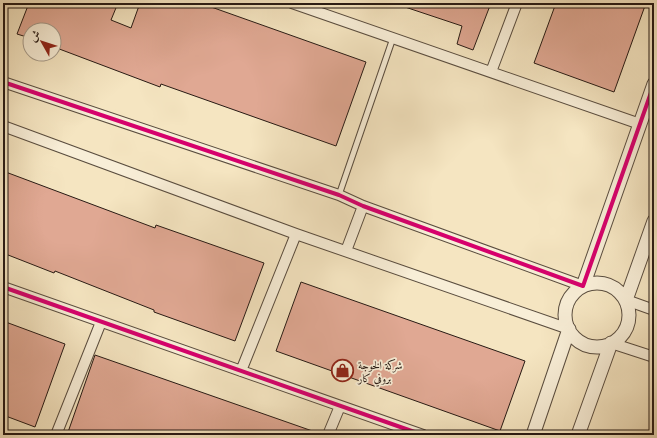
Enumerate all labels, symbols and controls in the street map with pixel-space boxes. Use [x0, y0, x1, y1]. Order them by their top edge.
north arrow [22, 22, 62, 62]
text: ش [25, 27, 43, 44]
shop icon: شركة الخوجة بروفي كار [330, 358, 356, 384]
place label: شركة الخوجة بروفي كار [357, 358, 403, 387]

